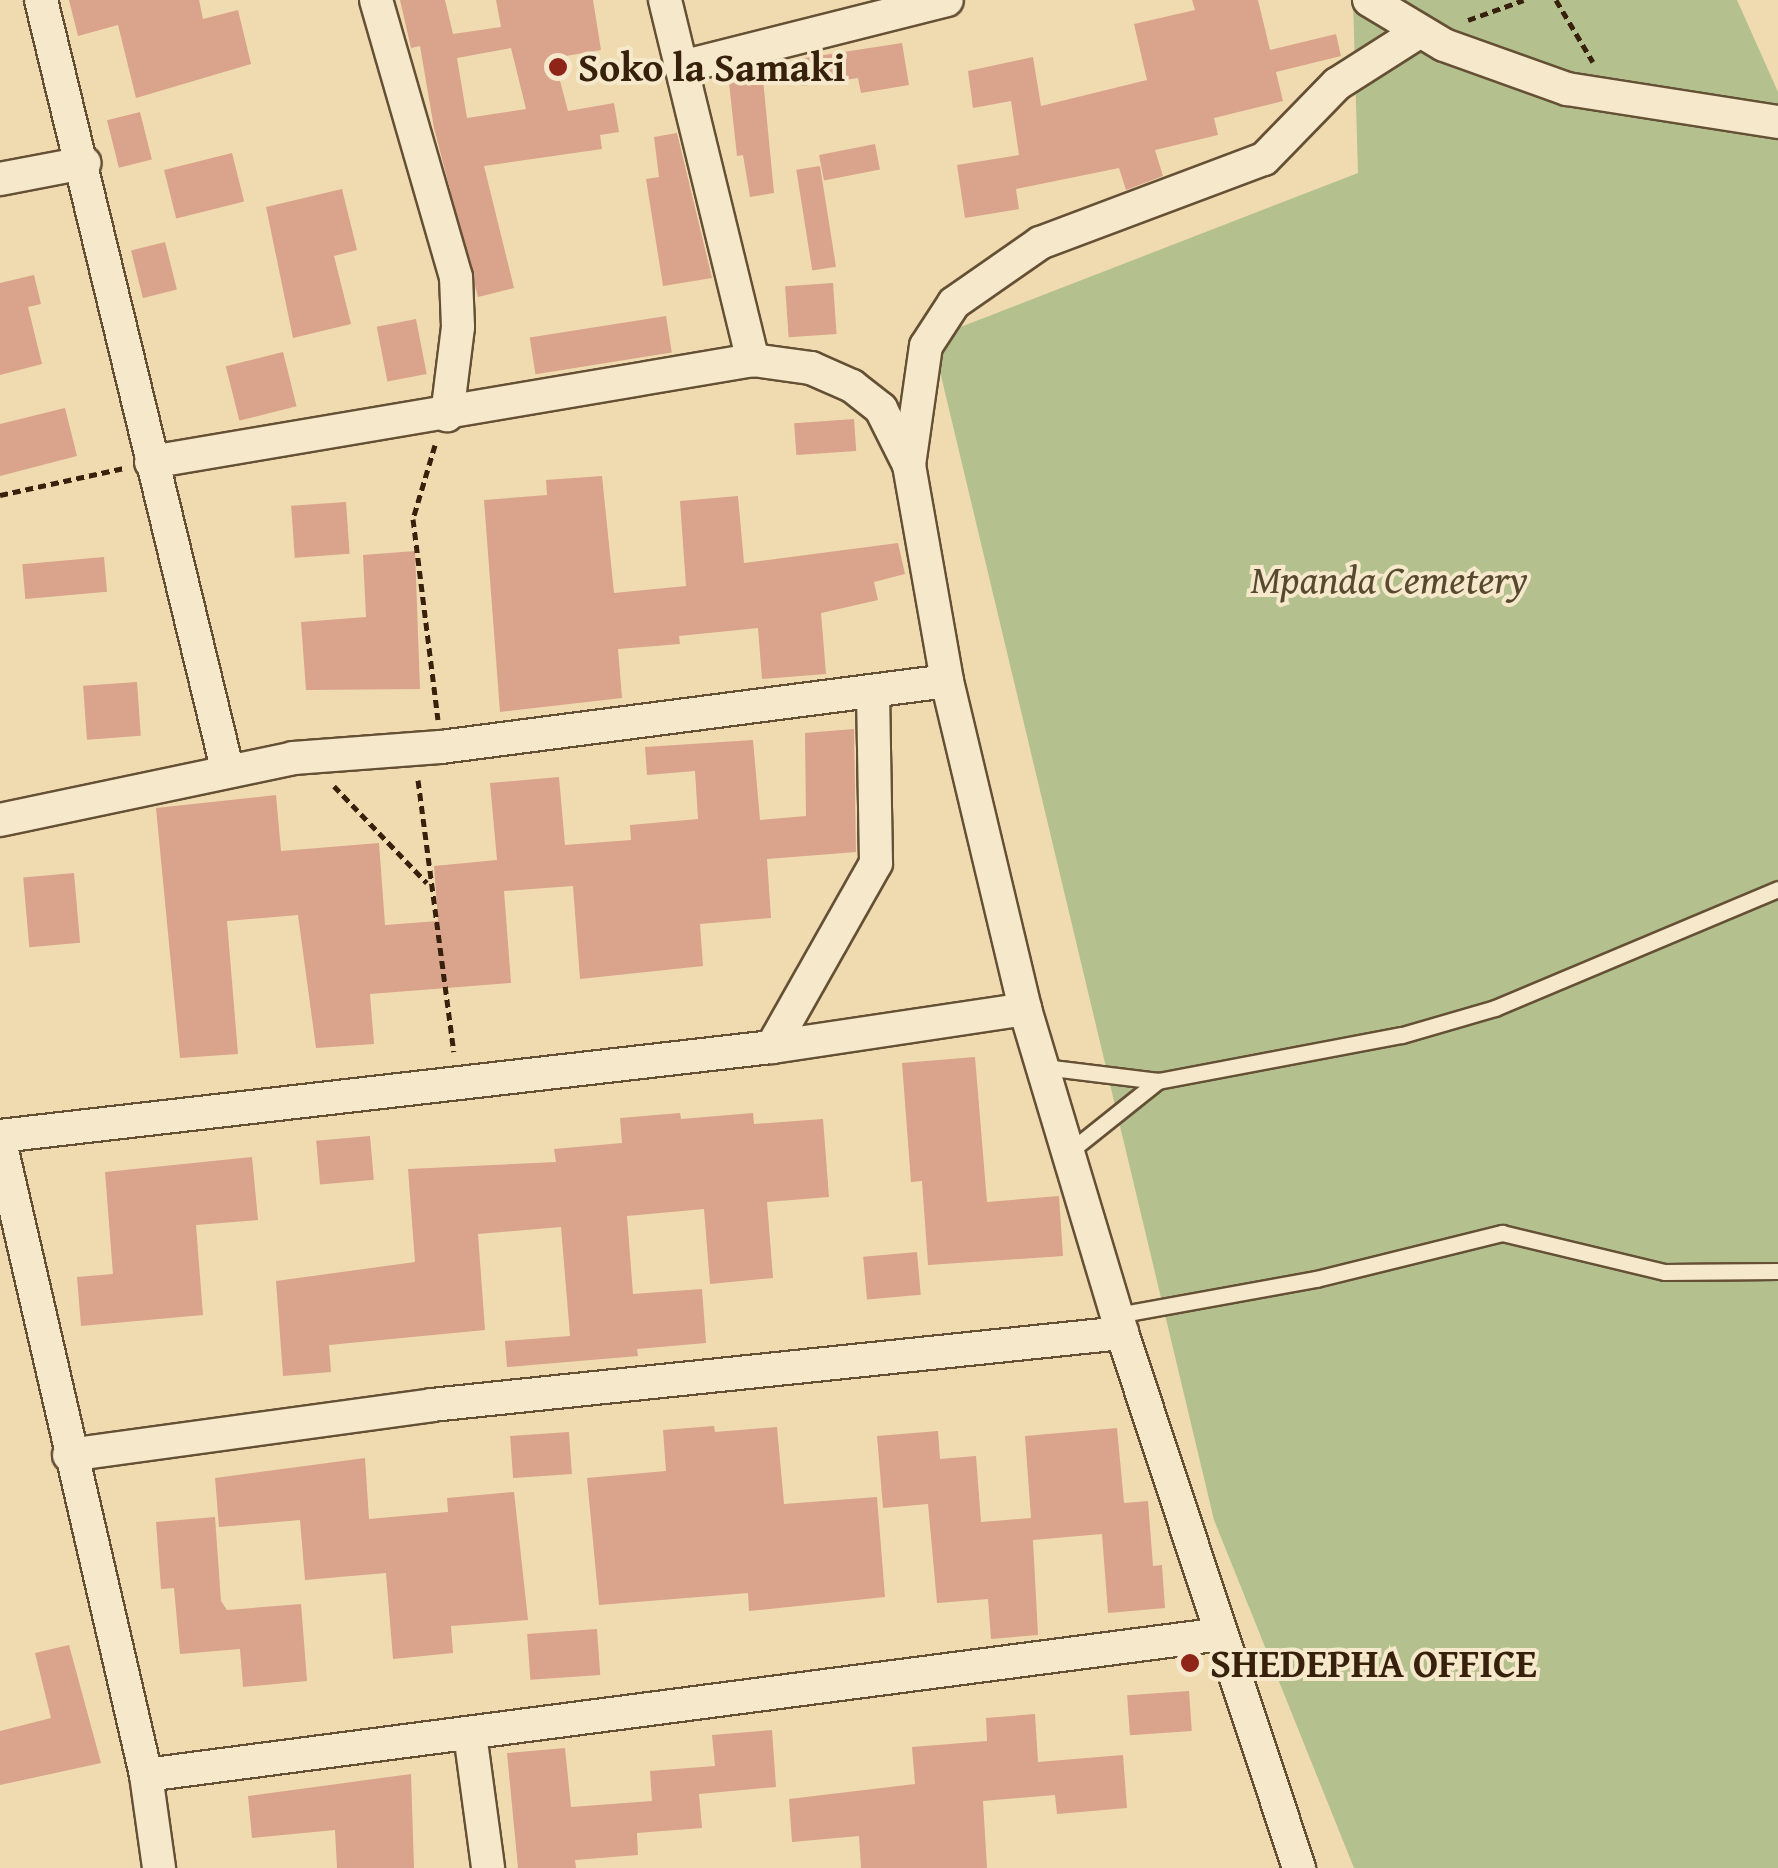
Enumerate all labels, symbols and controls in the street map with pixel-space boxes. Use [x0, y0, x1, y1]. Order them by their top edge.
place label: Soko la Samaki [578, 43, 845, 91]
marker: Soko la Samaki [547, 56, 569, 78]
park label: Mpanda Cemetery [1250, 555, 1528, 603]
place label: SHEDEPHA OFFICE [1210, 1639, 1537, 1687]
marker: SHEDEPHA OFFICE [1179, 1652, 1201, 1674]

